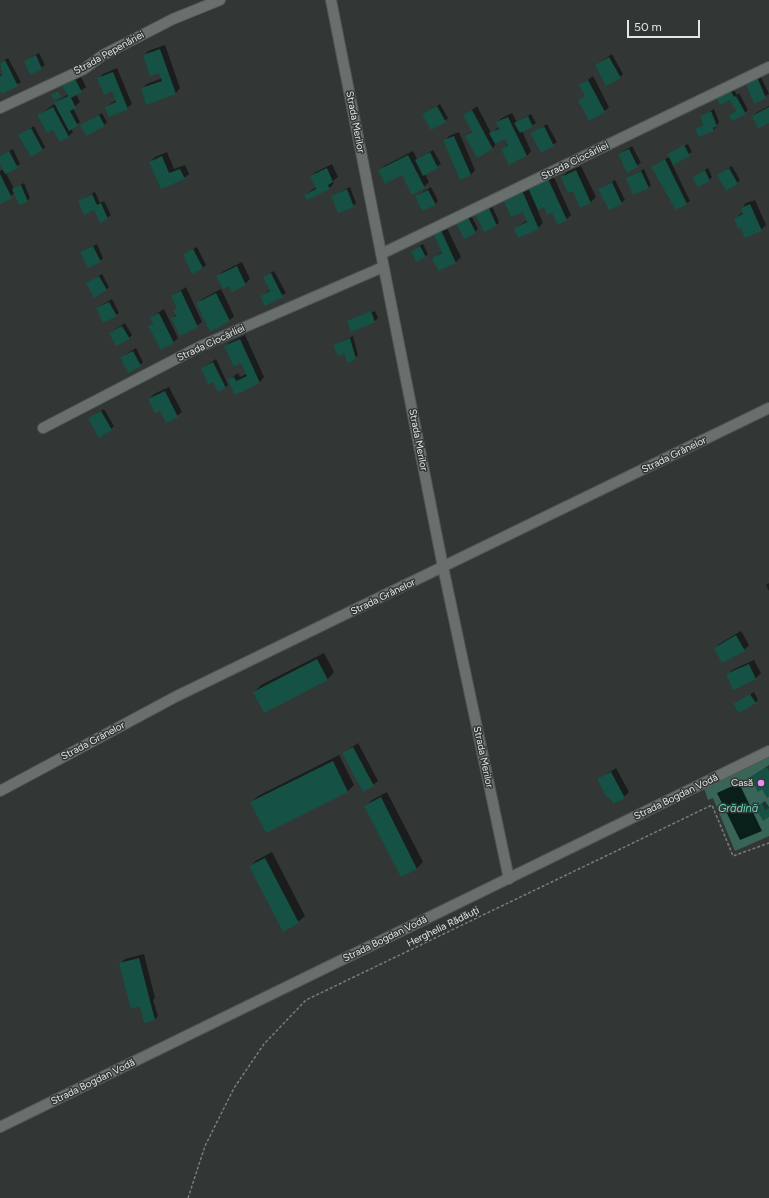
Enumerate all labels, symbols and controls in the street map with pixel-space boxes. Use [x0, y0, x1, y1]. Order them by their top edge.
scale bar [629, 12, 702, 38]
text: 50 m [634, 20, 662, 34]
street label: Strada Pepenăriei [72, 29, 146, 77]
street label: Strada Merilor [343, 90, 367, 154]
street label: Strada Ciocârliei [539, 140, 611, 182]
street label: Strada Ciocârliei [175, 322, 247, 364]
street label: Strada Merilor [406, 408, 430, 472]
street label: Strada Grânelor [640, 434, 708, 476]
street label: Strada Grânelor [349, 576, 417, 618]
street label: Strada Grânelor [59, 719, 127, 763]
street label: Strada Merilor [471, 725, 495, 789]
street label: Strada Bogdan Vodă [632, 771, 720, 823]
place label: Casă [731, 777, 753, 789]
marker: Casă [756, 778, 766, 788]
water label: Grădină [718, 802, 758, 816]
street label: Herghelia Rădăuți [405, 904, 481, 950]
street label: Strada Bogdan Vodă [341, 913, 429, 965]
street label: Strada Bogdan Vodă [49, 1056, 137, 1108]

